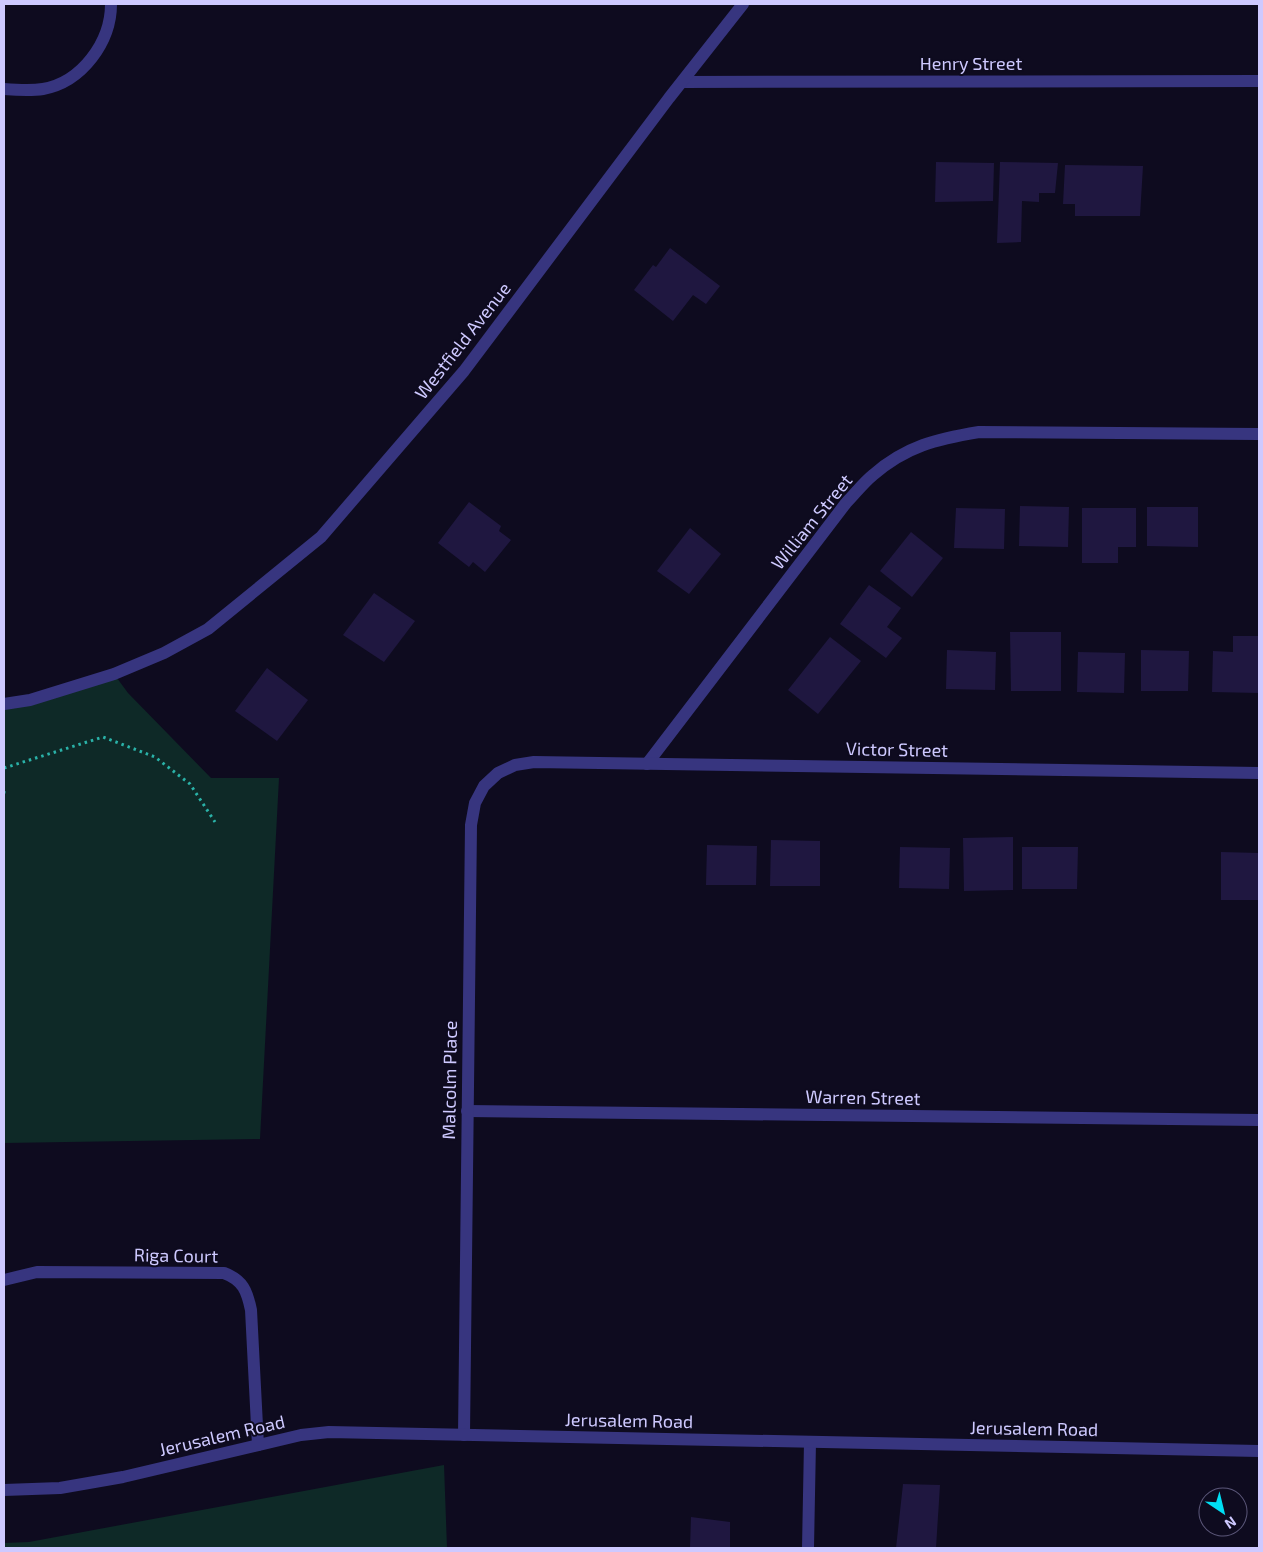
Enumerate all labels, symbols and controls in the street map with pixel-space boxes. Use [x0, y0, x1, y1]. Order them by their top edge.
street label: Henry Street [920, 52, 1022, 74]
street label: Westfield Avenue [410, 277, 515, 403]
street label: William Street [766, 469, 856, 574]
street label: Victor Street [846, 737, 948, 761]
street label: Malcolm Place [437, 1020, 461, 1140]
street label: Warren Street [805, 1085, 921, 1109]
street label: Riga Court [134, 1243, 218, 1267]
street label: Jerusalem Road [565, 1408, 693, 1432]
street label: Jerusalem Road [157, 1410, 287, 1460]
street label: Jerusalem Road [970, 1416, 1098, 1440]
north arrow [1198, 1487, 1248, 1537]
text: N [1222, 1513, 1240, 1533]

